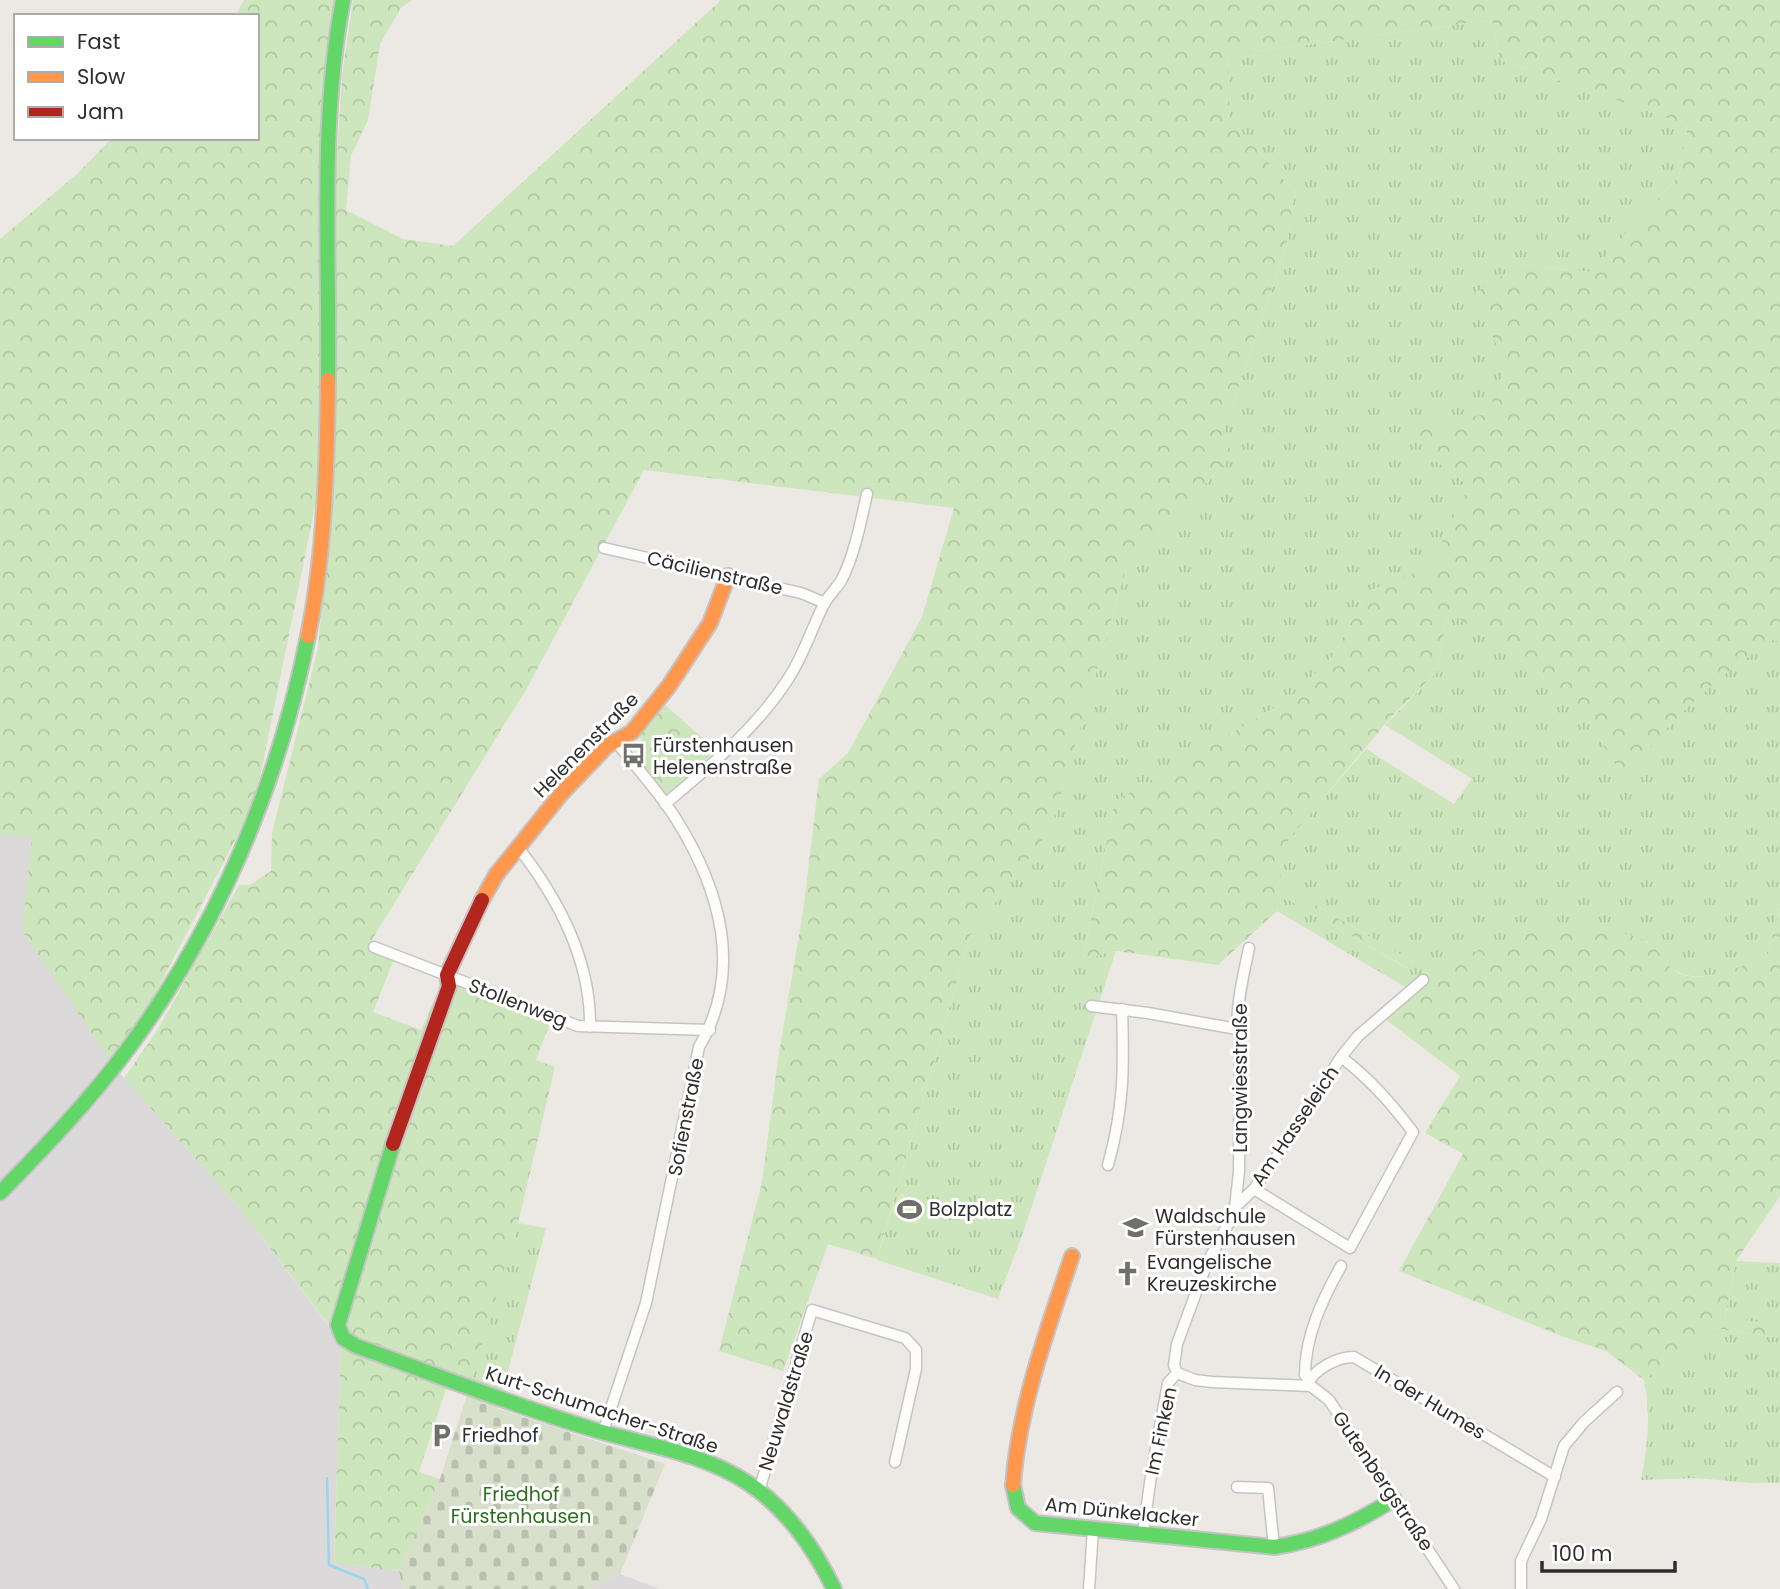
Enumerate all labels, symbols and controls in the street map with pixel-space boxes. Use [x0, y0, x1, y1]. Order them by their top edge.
legend [14, 14, 259, 140]
text: Fast [77, 27, 120, 56]
text: Slow [77, 62, 125, 91]
text: Jam [77, 97, 124, 126]
street label: Cäcilienstraße [644, 544, 786, 602]
street label: Helenenstraße [527, 686, 645, 804]
place label: Fürstenhausen Helenenstraße [653, 732, 794, 781]
bus stop icon: Fürstenhausen Helenenstraße [619, 742, 647, 770]
street label: Stollenweg [465, 972, 571, 1034]
street label: Langwiesstraße [1227, 1003, 1254, 1153]
street label: Sofienstraße [661, 1056, 711, 1178]
street label: Am Hasseleich [1245, 1060, 1345, 1192]
sports icon: Bolzplatz [895, 1195, 923, 1223]
place label: Bolzplatz [929, 1196, 1012, 1223]
place label: Waldschule Fürstenhausen [1155, 1203, 1296, 1252]
school or university icon: Waldschule Fürstenhausen [1121, 1213, 1149, 1241]
place label: Evangelische Kreuzeskirche [1147, 1249, 1277, 1298]
church icon: Evangelische Kreuzeskirche [1113, 1259, 1141, 1287]
street label: Neuwaldstraße [752, 1328, 820, 1474]
street label: In der Humes [1369, 1358, 1491, 1446]
street label: Kurt-Schumacher-Straße [482, 1360, 722, 1460]
street label: Im Finken [1138, 1384, 1184, 1478]
street label: Gutenbergstraße [1326, 1406, 1440, 1556]
parking icon: Friedhof [428, 1421, 456, 1449]
place label: Friedhof [462, 1422, 539, 1449]
park label: Friedhof Fürstenhausen [451, 1481, 591, 1530]
street label: Am Dünkelacker [1044, 1490, 1200, 1534]
scale bar [1542, 1530, 1675, 1574]
text: 100 m [1552, 1539, 1612, 1568]

